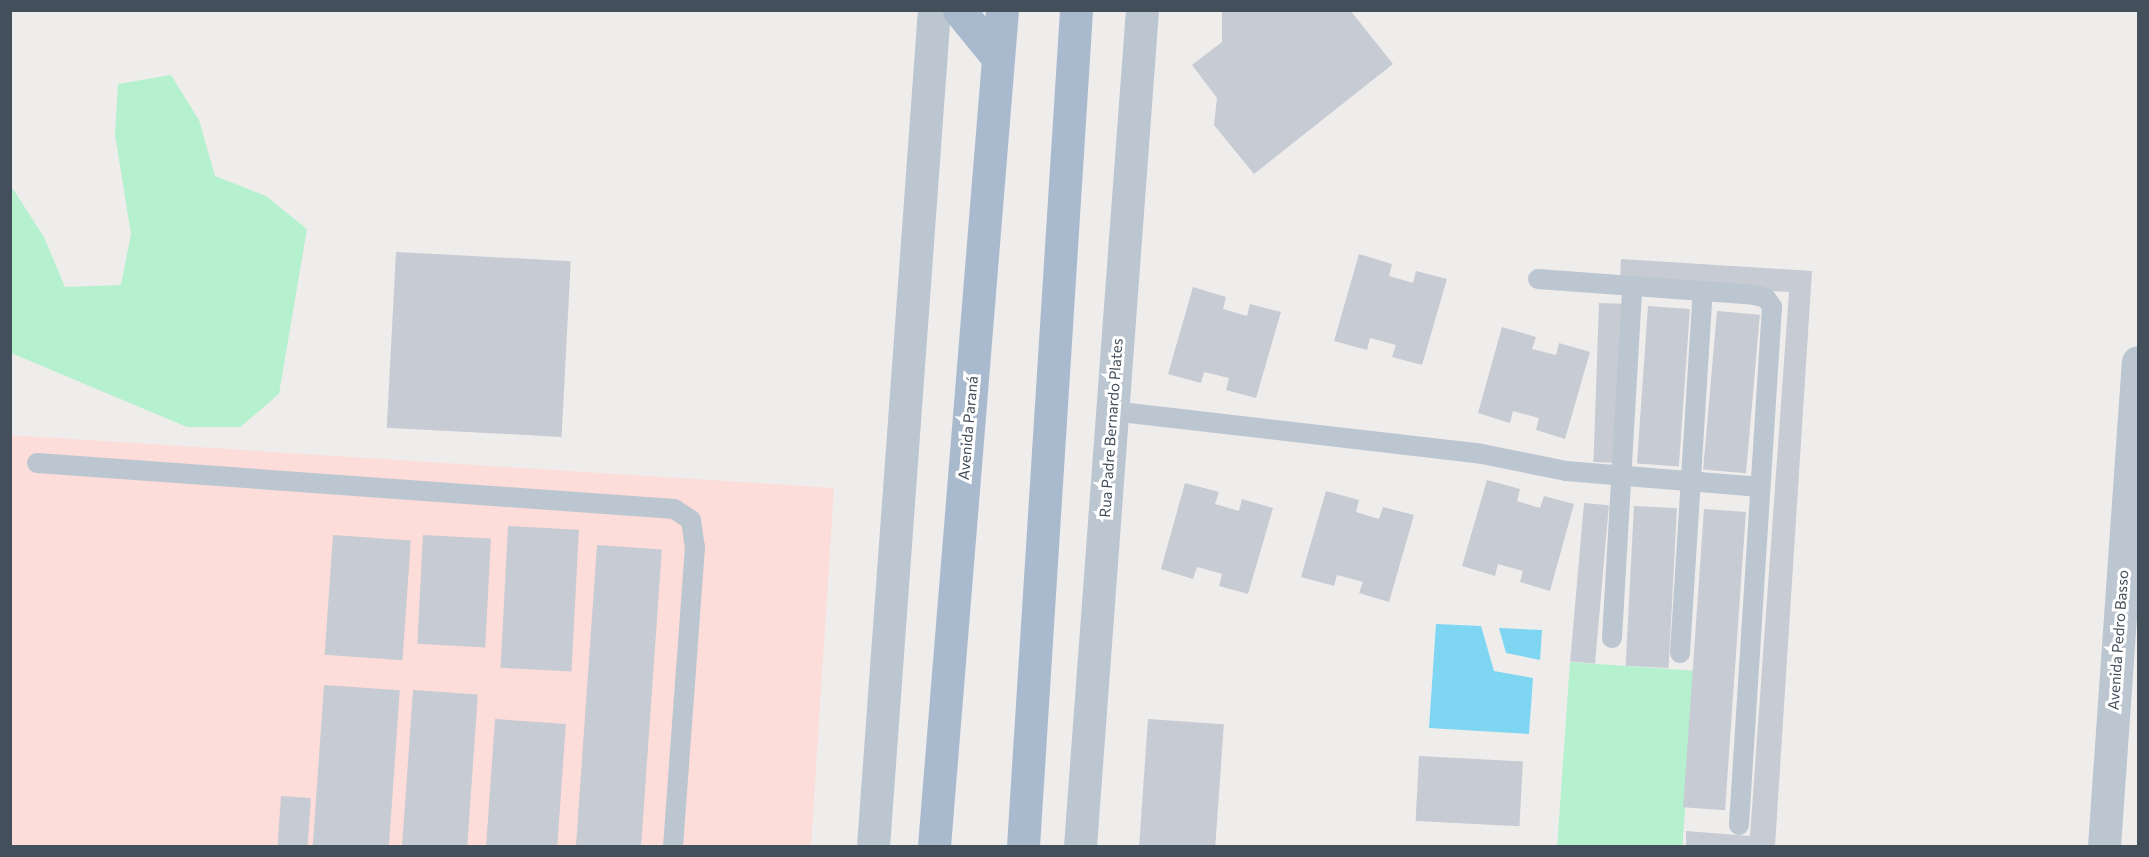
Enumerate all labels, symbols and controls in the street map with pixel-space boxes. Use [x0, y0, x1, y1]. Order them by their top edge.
street label: Rua Padre Bernardo Plates [1096, 338, 1126, 518]
street label: Avenida Paraná [954, 375, 982, 481]
street label: Avenida Pedro Basso [2104, 569, 2132, 711]

